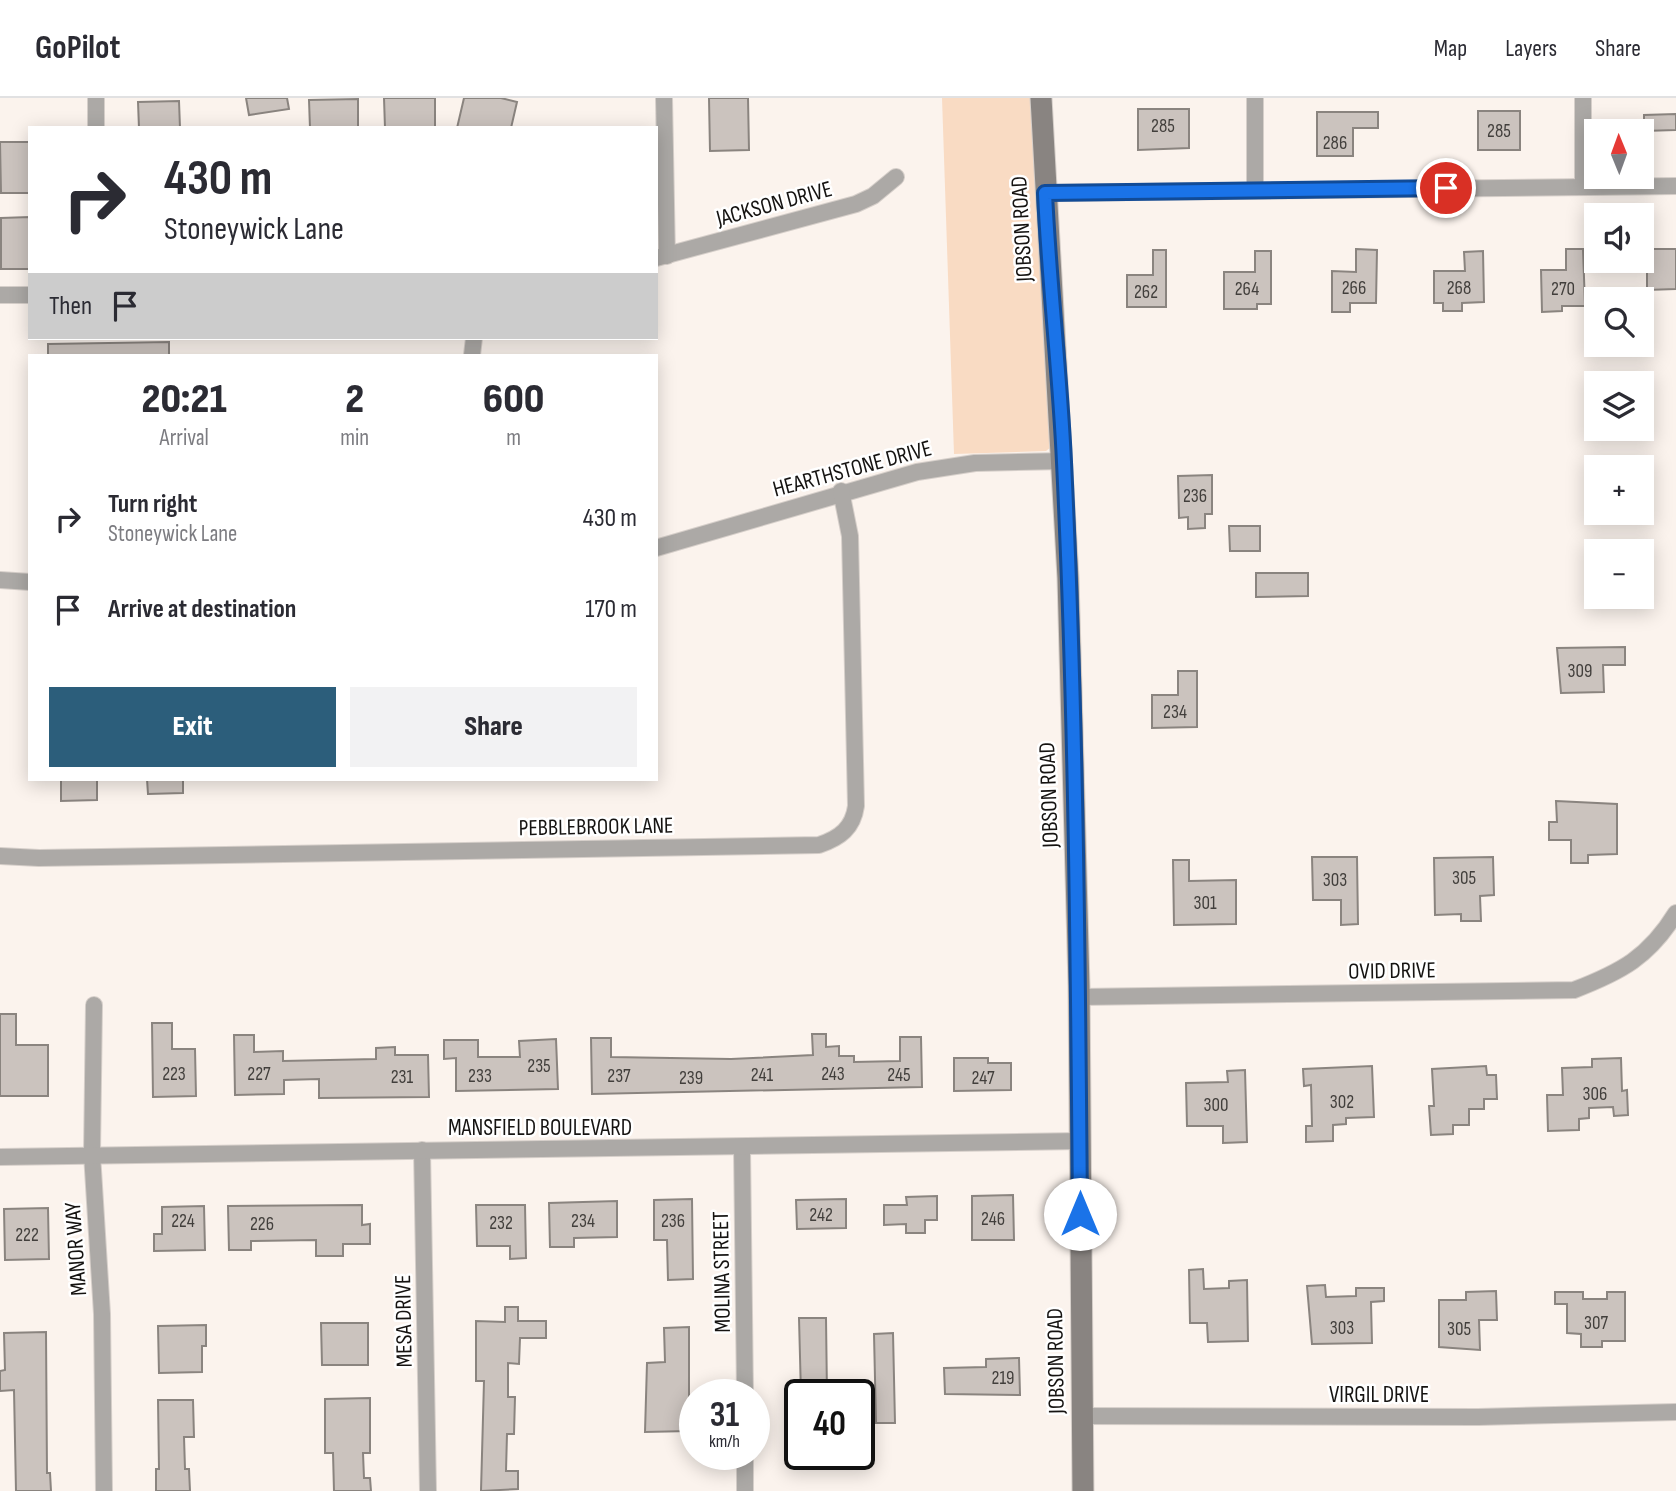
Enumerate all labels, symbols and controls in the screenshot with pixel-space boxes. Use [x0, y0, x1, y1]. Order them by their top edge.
text: GoPilot [35, 28, 120, 68]
text: Map [1434, 34, 1467, 63]
text: Layers [1505, 34, 1557, 63]
text: Share [1595, 34, 1641, 63]
house number: 285 [1151, 115, 1175, 138]
north arrow [1584, 119, 1654, 189]
map controls [1584, 119, 1654, 609]
house number: 285 [1487, 120, 1511, 143]
house number: 286 [1323, 132, 1347, 155]
text: 430 m [164, 150, 272, 209]
icon: right [49, 154, 140, 245]
pin [1416, 158, 1476, 218]
icon: arrive [1427, 169, 1465, 207]
street label: JACKSON DRIVE [712, 175, 835, 233]
street label: JOBSON ROAD [1005, 175, 1039, 283]
button: sound [1584, 203, 1654, 273]
text: Stoneywick Lane [164, 210, 344, 249]
house number: 266 [1342, 277, 1366, 300]
house number: 268 [1447, 277, 1471, 300]
house number: 264 [1235, 278, 1259, 301]
house number: 270 [1551, 278, 1575, 301]
house number: 262 [1134, 281, 1158, 304]
icon: arrive [106, 287, 144, 325]
button: search [1584, 287, 1654, 357]
text: Then [49, 291, 92, 322]
button: layers [1584, 371, 1654, 441]
text: 20:21 [142, 374, 227, 425]
text: 2 [345, 374, 364, 425]
text: 600 [483, 374, 544, 425]
text: Arrival [159, 424, 209, 452]
text: min [340, 424, 369, 452]
text: m [506, 424, 521, 452]
street label: HEARTHSTONE DRIVE [770, 434, 935, 504]
button: + [1584, 455, 1654, 525]
house number: 236 [1183, 485, 1207, 508]
text: Turn right [108, 489, 197, 520]
icon: right [49, 500, 87, 538]
text: 430 m [583, 503, 637, 534]
text: Stoneywick Lane [108, 520, 237, 548]
button: − [1584, 539, 1654, 609]
icon: arrive [49, 591, 87, 629]
text: Arrive at destination [108, 594, 296, 625]
text: 170 m [585, 594, 637, 625]
house number: 309 [1568, 660, 1592, 683]
button: Exit [49, 687, 336, 767]
button: Share [350, 687, 637, 767]
house number: 234 [1163, 701, 1187, 724]
street label: JOBSON ROAD [1033, 742, 1065, 849]
street label: PEBBLEBROOK LANE [518, 812, 674, 842]
house number: 305 [1452, 867, 1476, 890]
house number: 303 [1323, 869, 1347, 892]
house number: 301 [1193, 892, 1217, 915]
street label: OVID DRIVE [1348, 956, 1436, 986]
house number: 235 [527, 1055, 551, 1078]
house number: 223 [162, 1063, 186, 1086]
house number: 227 [247, 1063, 271, 1086]
house number: 243 [821, 1063, 845, 1086]
house number: 241 [751, 1064, 774, 1087]
house number: 245 [887, 1064, 911, 1087]
house number: 233 [468, 1065, 492, 1088]
house number: 237 [607, 1065, 631, 1088]
house number: 231 [391, 1066, 414, 1089]
house number: 239 [679, 1067, 703, 1090]
house number: 247 [971, 1067, 995, 1090]
house number: 306 [1583, 1083, 1607, 1106]
house number: 302 [1330, 1091, 1354, 1114]
house number: 300 [1204, 1094, 1228, 1117]
street label: MANSFIELD BOULEVARD [448, 1114, 632, 1142]
position arrow [1043, 1177, 1117, 1251]
street label: MANOR WAY [59, 1201, 93, 1297]
house number: 242 [809, 1204, 833, 1227]
house number: 246 [981, 1208, 1005, 1231]
house number: 224 [171, 1210, 195, 1233]
house number: 234 [571, 1210, 595, 1233]
house number: 236 [661, 1210, 685, 1233]
street label: MOLINA STREET [707, 1211, 737, 1333]
house number: 232 [489, 1212, 513, 1235]
house number: 226 [250, 1213, 274, 1236]
house number: 222 [15, 1224, 39, 1247]
street label: MESA DRIVE [389, 1274, 419, 1368]
street label: JOBSON ROAD [1041, 1308, 1071, 1415]
house number: 307 [1584, 1312, 1608, 1335]
house number: 303 [1330, 1317, 1354, 1340]
house number: 305 [1447, 1318, 1471, 1341]
house number: 219 [992, 1367, 1014, 1390]
speed limit sign: 40 [784, 1379, 875, 1470]
street label: VIRGIL DRIVE [1329, 1381, 1429, 1409]
text: 31 [710, 1394, 739, 1437]
text: km/h [709, 1431, 740, 1452]

